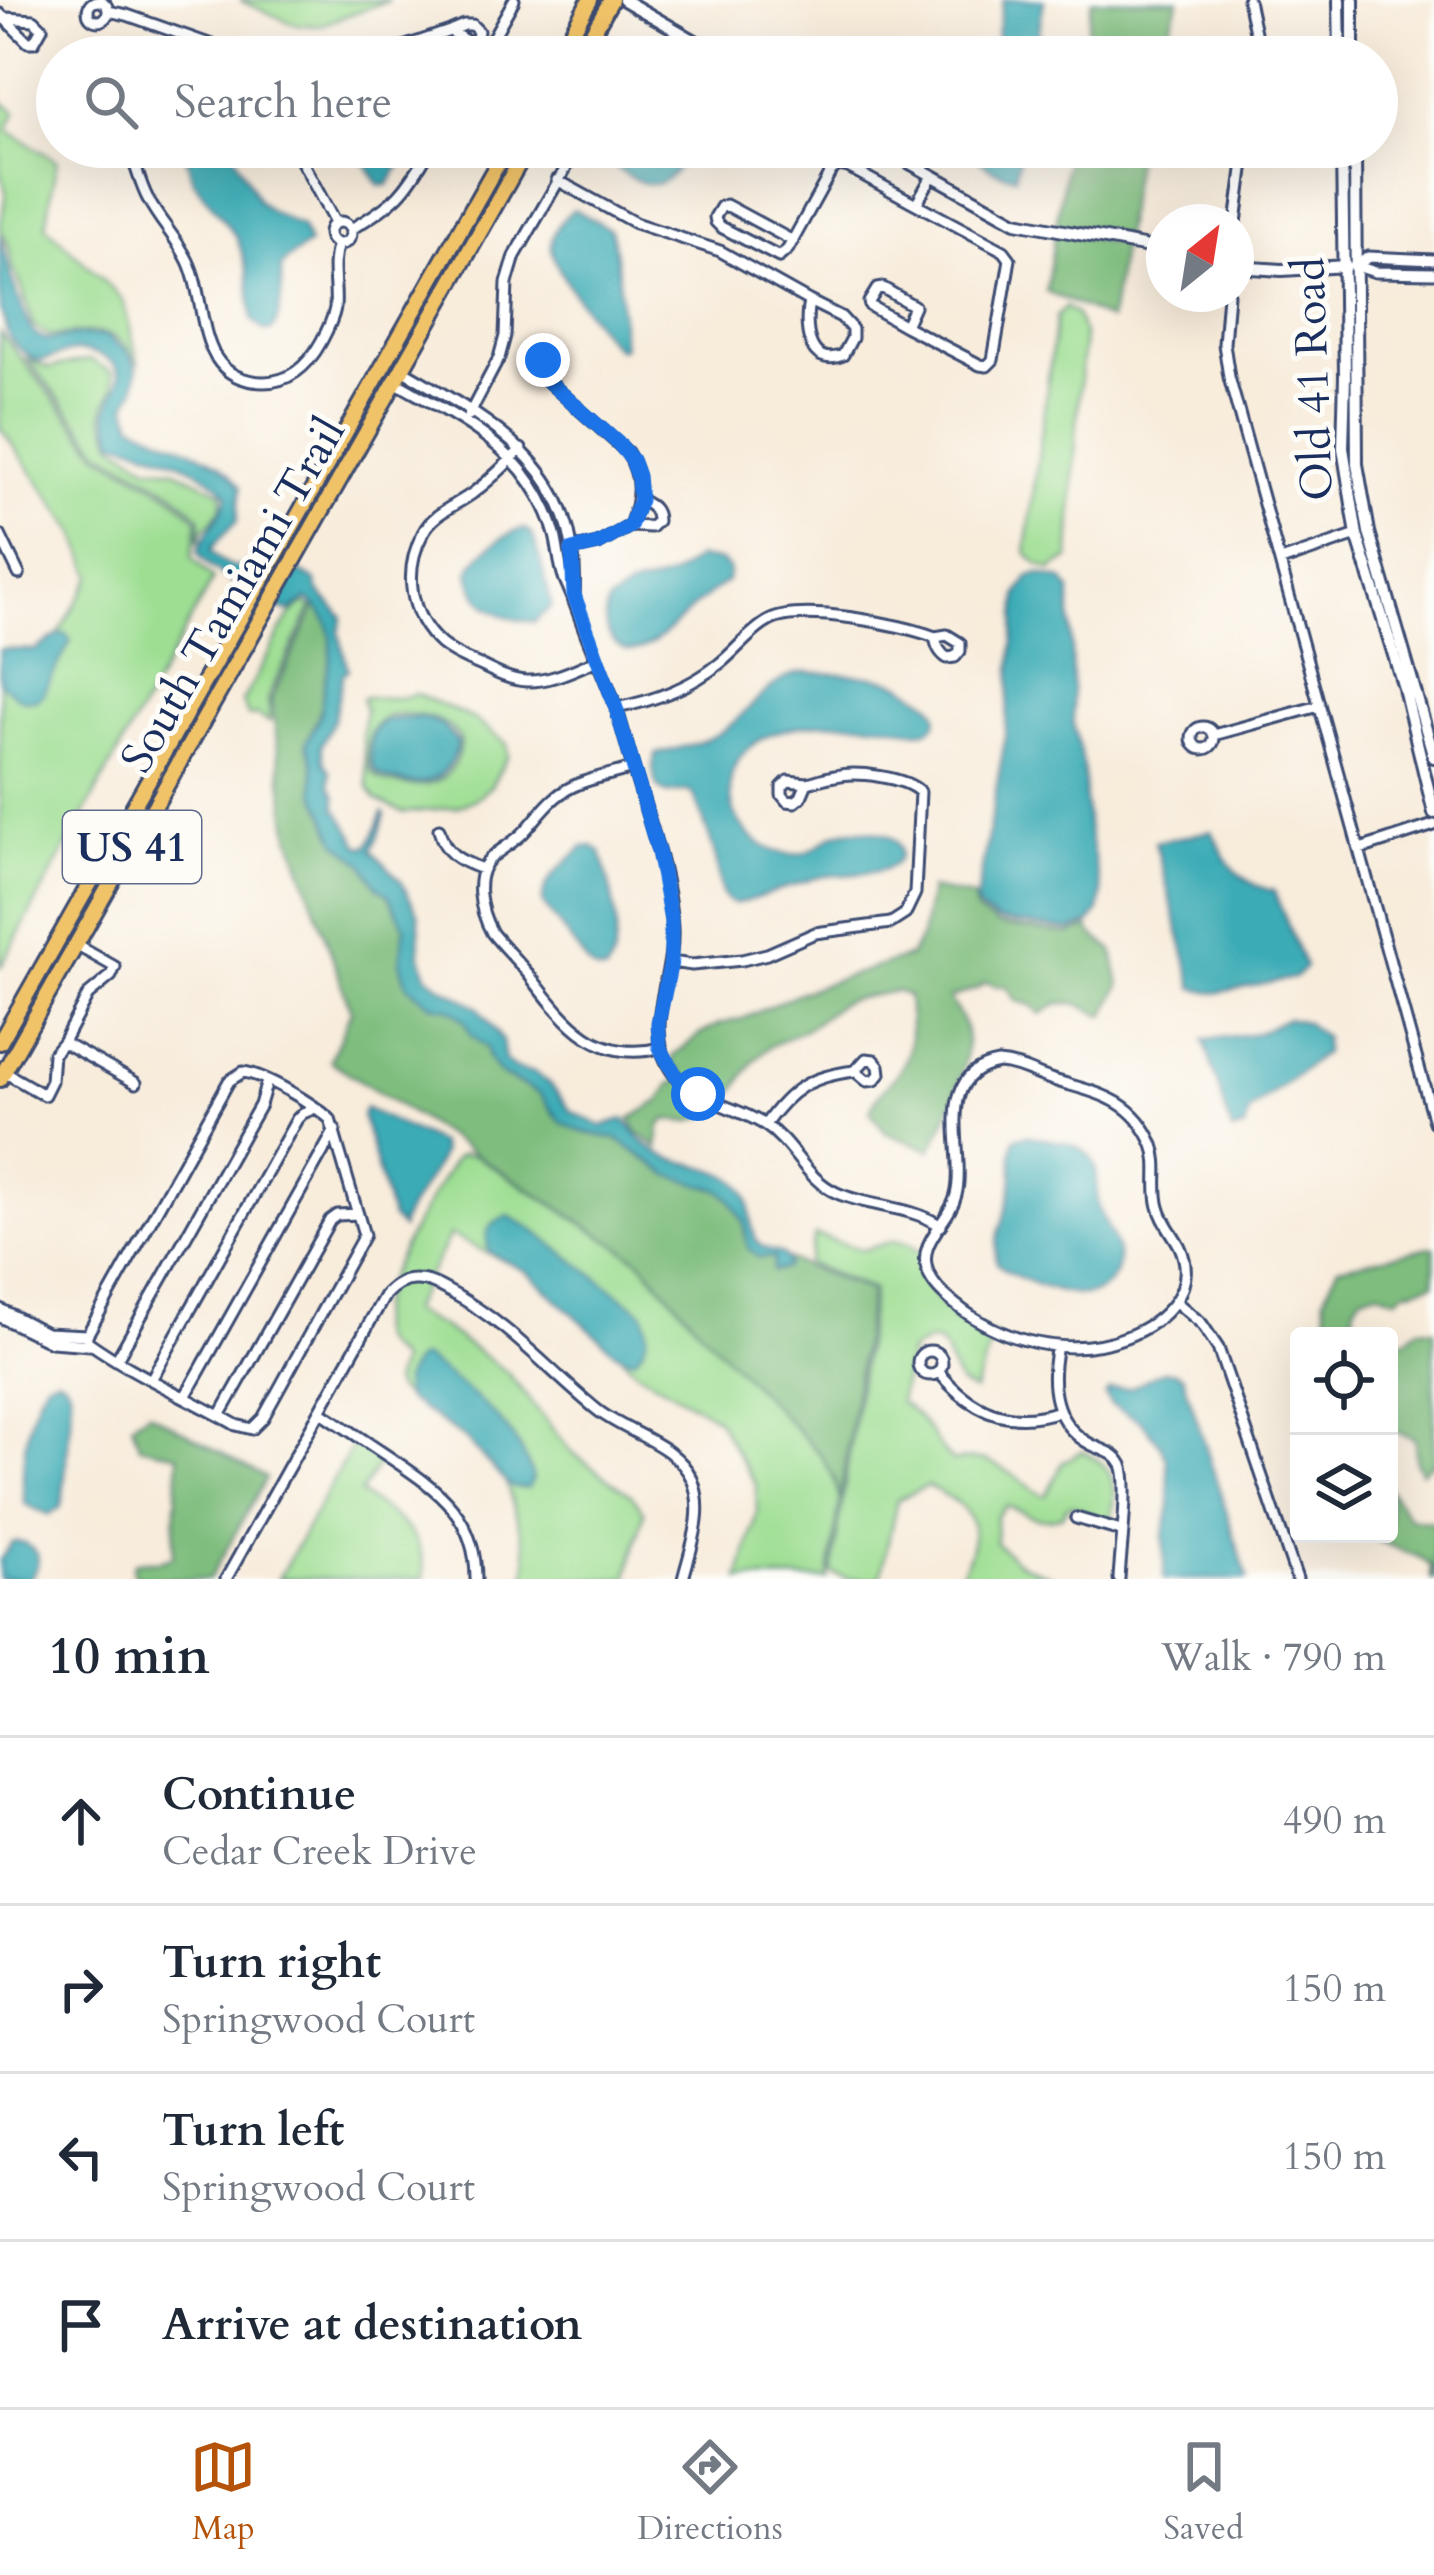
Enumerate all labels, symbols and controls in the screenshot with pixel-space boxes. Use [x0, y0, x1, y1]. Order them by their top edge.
search box [36, 36, 1398, 168]
icon: search [78, 69, 144, 135]
text: Search here [174, 72, 392, 133]
north arrow [1146, 204, 1254, 312]
street label: Old 41 Road [1278, 256, 1348, 502]
route end [516, 333, 570, 387]
street label: South Tamiami Trail [106, 406, 360, 784]
road number: US 41 [63, 811, 201, 883]
route start [671, 1067, 725, 1121]
map controls [1290, 1327, 1398, 1543]
button: locate [1290, 1327, 1398, 1435]
button: layers [1290, 1435, 1398, 1543]
text: 10 min [48, 1622, 210, 1692]
text: Walk · 790 m [1161, 1631, 1386, 1684]
text: Continue [162, 1764, 356, 1825]
icon: ahead [48, 1788, 114, 1854]
text: 490 m [1283, 1794, 1386, 1847]
text: Cedar Creek Drive [162, 1825, 477, 1878]
text: Turn right [162, 1932, 381, 1993]
icon: right [48, 1956, 114, 2022]
text: 150 m [1283, 1962, 1386, 2015]
text: Springwood Court [162, 1993, 475, 2046]
text: Turn left [162, 2100, 344, 2161]
icon: left [48, 2124, 114, 2190]
text: 150 m [1283, 2130, 1386, 2183]
text: Springwood Court [162, 2161, 475, 2214]
icon: arrive [48, 2292, 114, 2358]
text: Arrive at destination [162, 2294, 582, 2355]
tab: Map [190, 2434, 256, 2551]
tab: Directions [637, 2434, 783, 2551]
tab: Saved [1164, 2434, 1244, 2551]

